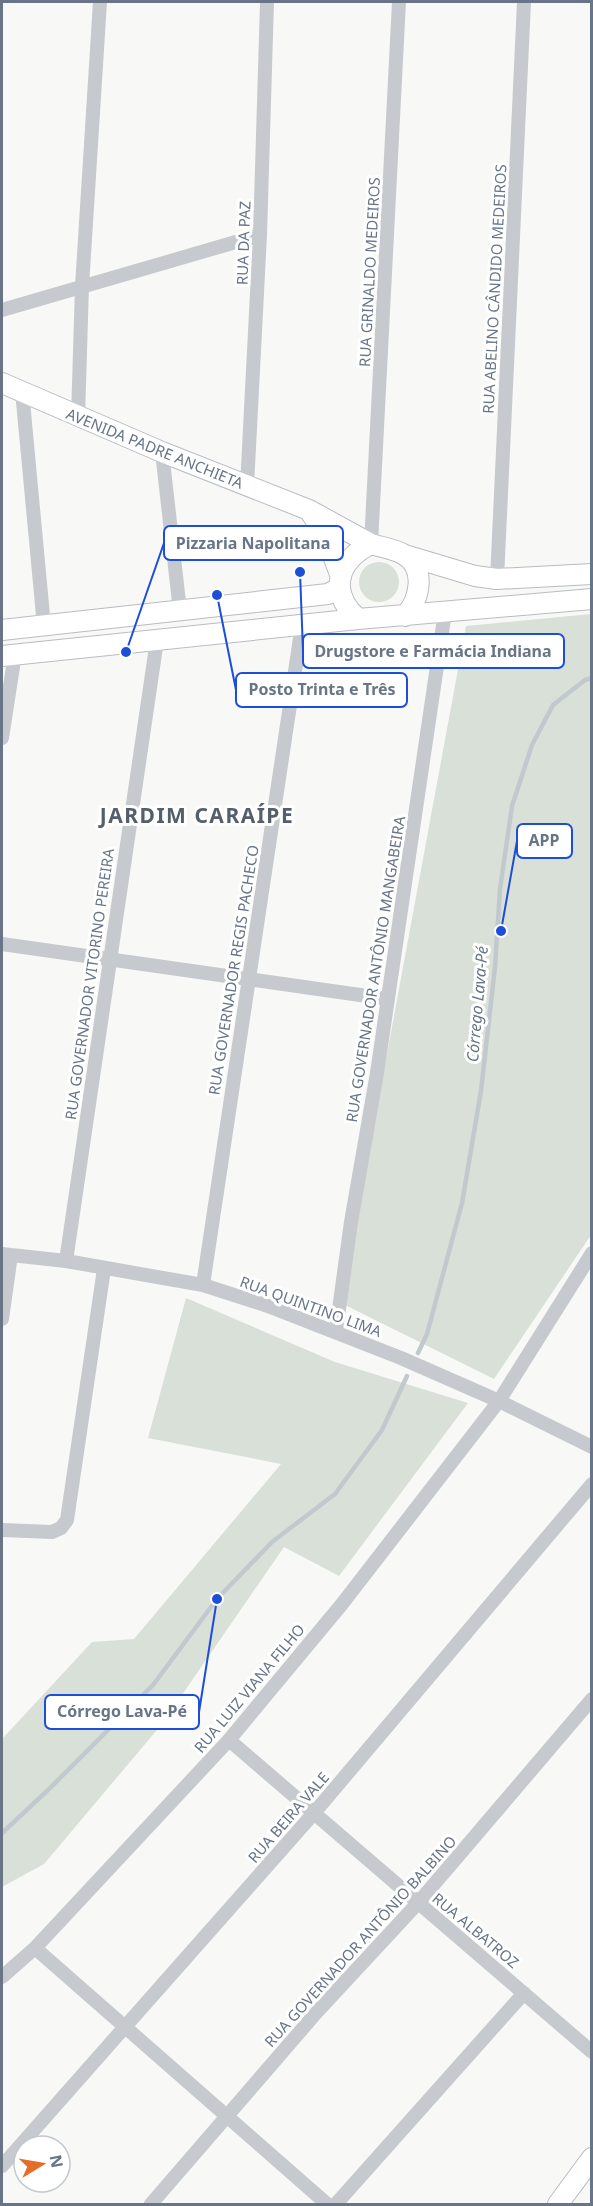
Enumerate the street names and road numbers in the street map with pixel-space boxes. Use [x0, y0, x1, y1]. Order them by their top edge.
street label: RUA ABELINO CÂNDIDO MEDEIROS [477, 164, 511, 414]
street label: RUA GRINALDO MEDEIROS [354, 177, 384, 367]
street label: RUA DA PAZ [232, 201, 254, 285]
street label: AVENIDA PADRE ANCHIETA [64, 403, 247, 493]
street label: RUA GOVERNADOR ANTÔNIO MANGABEIRA [341, 814, 409, 1124]
street label: RUA GOVERNADOR REGIS PACHECO [203, 844, 263, 1096]
street label: RUA GOVERNADOR VITORINO PEREIRA [60, 847, 118, 1121]
street label: RUA QUINTINO LIMA [237, 1271, 385, 1341]
street label: RUA LUIZ VIANA FILHO [189, 1620, 309, 1756]
street label: RUA BEIRA VALE [243, 1767, 333, 1867]
street label: RUA GOVERNADOR ANTÔNIO BALBINO [260, 1831, 460, 2051]
street label: RUA ALBATROZ [429, 1888, 523, 1972]

